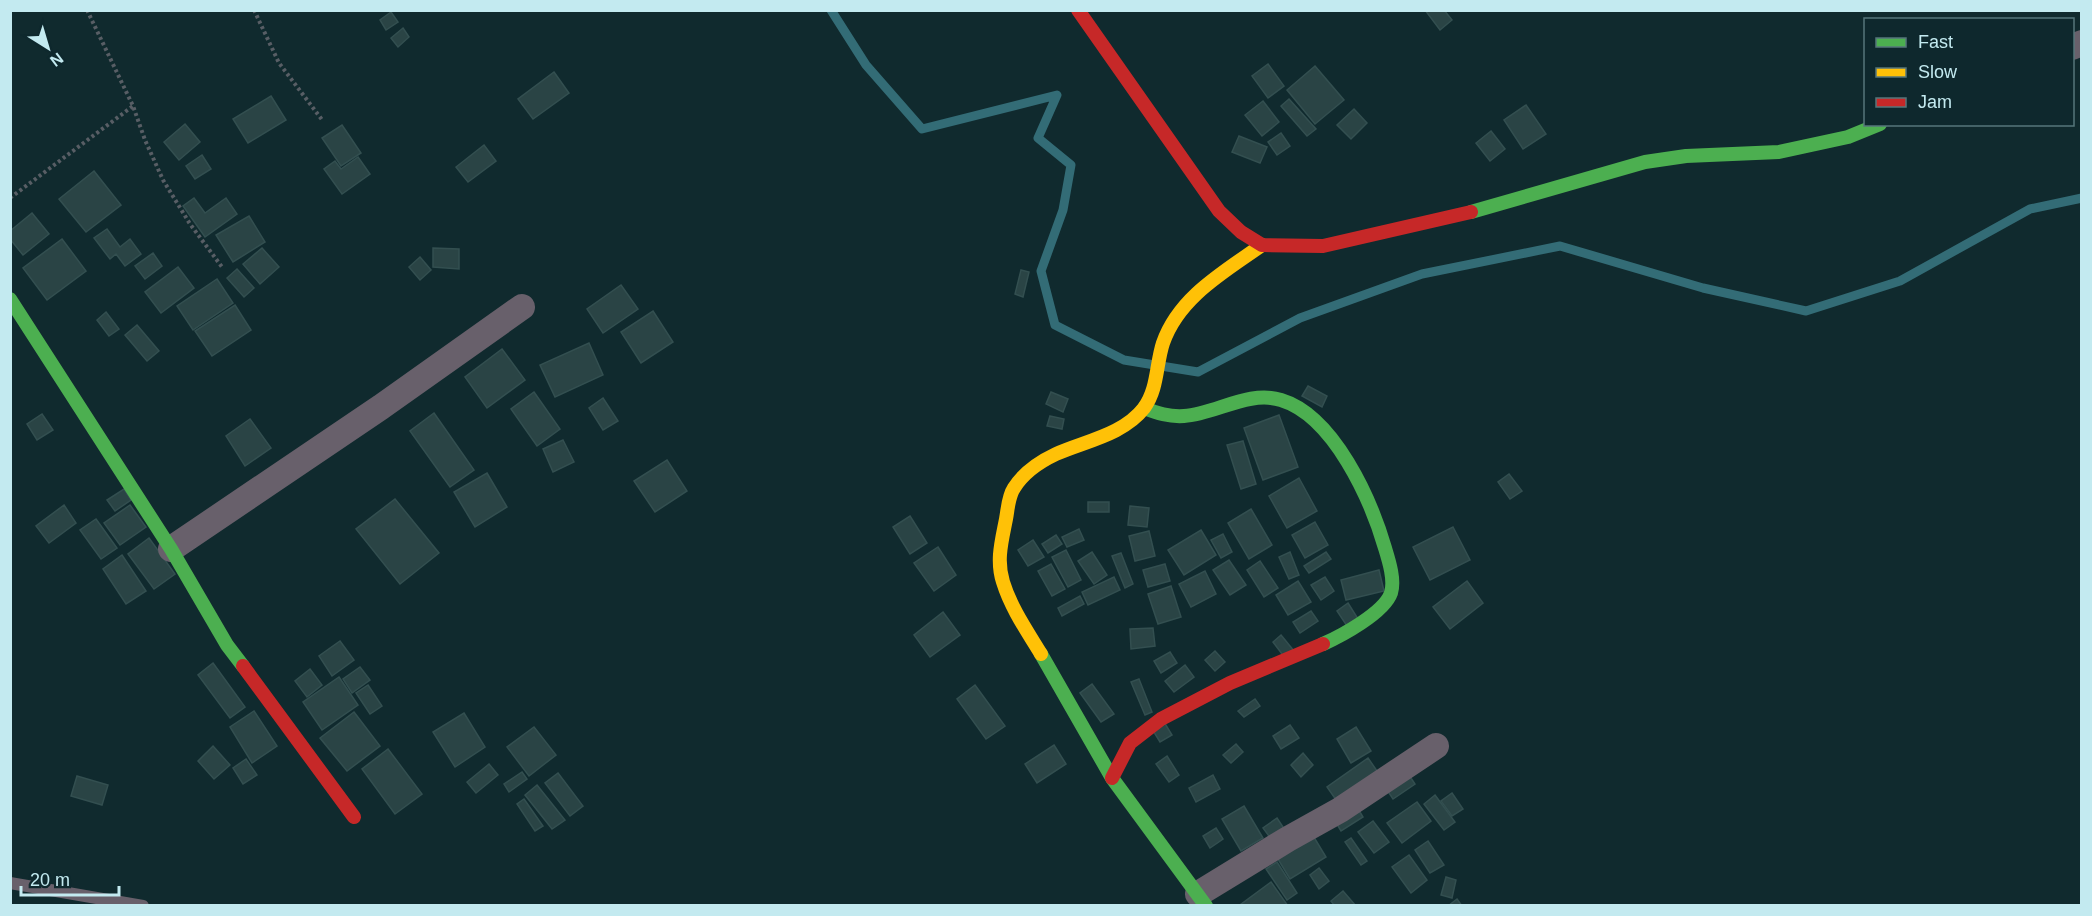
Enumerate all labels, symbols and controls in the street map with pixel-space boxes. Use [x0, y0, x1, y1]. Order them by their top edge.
north arrow [18, 18, 78, 78]
legend [1864, 18, 2074, 126]
text: Fast [1918, 32, 1953, 52]
text: N [47, 49, 66, 70]
text: Slow [1918, 62, 1958, 82]
text: Jam [1918, 92, 1952, 112]
scale bar [21, 859, 118, 897]
text: 20 m [30, 870, 70, 890]

